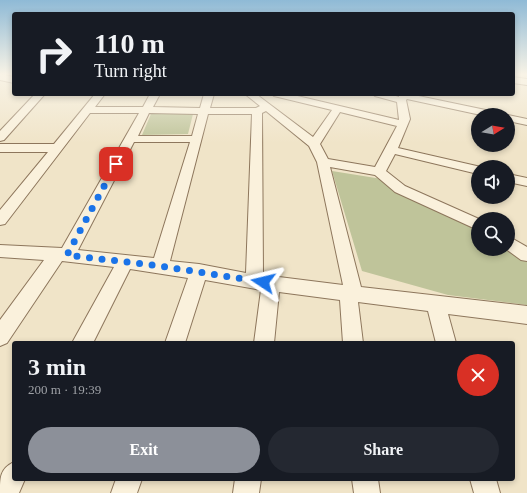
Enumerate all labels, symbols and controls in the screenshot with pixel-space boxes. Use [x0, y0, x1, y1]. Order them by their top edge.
icon: right [28, 28, 80, 80]
text: 110 m [94, 28, 165, 59]
text: Turn right [94, 61, 167, 81]
north arrow [471, 108, 515, 152]
map controls [471, 108, 515, 256]
pin [99, 147, 133, 181]
icon: arrive [105, 153, 127, 175]
button: sound [471, 160, 515, 204]
button: search [471, 212, 515, 256]
position arrow [242, 261, 284, 303]
text: 3 min [28, 354, 86, 380]
button: close [457, 354, 499, 396]
text: 200 m · 19:39 [28, 382, 101, 397]
button: Exit [28, 427, 260, 473]
button: Share [268, 427, 499, 473]

